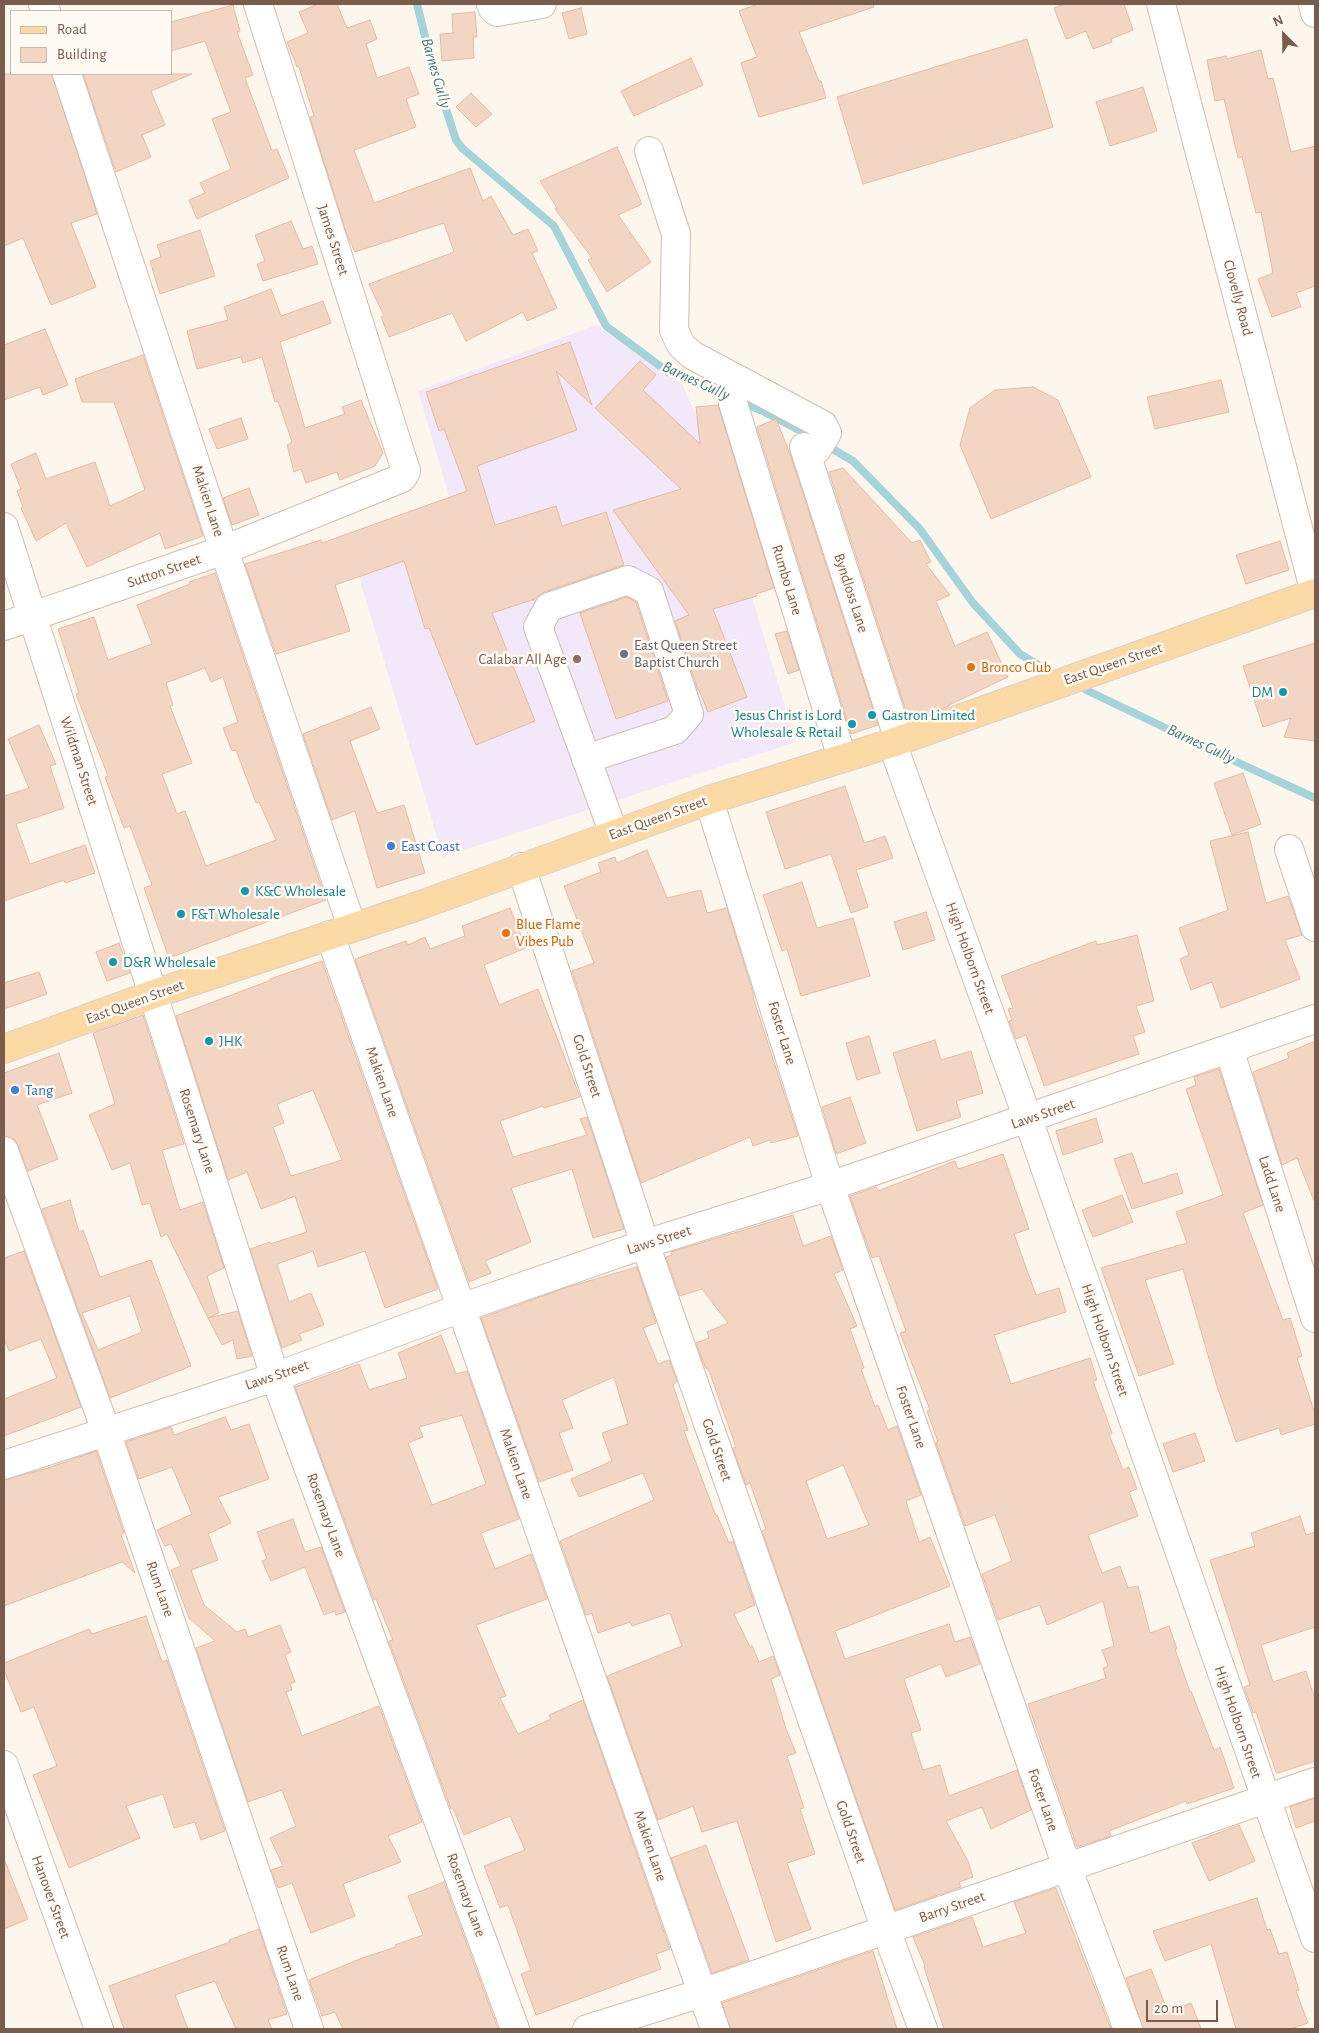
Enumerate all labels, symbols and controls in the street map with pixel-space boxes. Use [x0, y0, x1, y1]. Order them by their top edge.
legend [10, 10, 172, 75]
north arrow [1259, 10, 1309, 60]
text: N [1271, 13, 1285, 30]
text: Road [57, 22, 87, 37]
water label: Barnes Gully [417, 36, 455, 110]
text: Building [57, 47, 107, 62]
street label: James Street [313, 202, 353, 278]
street label: Clovelly Road [1219, 258, 1257, 338]
water label: Barnes Gully [659, 357, 733, 405]
street label: Makien Lane [188, 463, 228, 539]
street label: Rumbo Lane [768, 543, 806, 617]
street label: Sutton Street [125, 550, 203, 592]
street label: Byndloss Lane [830, 551, 872, 635]
place label: East Queen Street Baptist Church [634, 636, 737, 671]
street label: East Queen Street [1061, 639, 1165, 689]
marker: East Queen Street Baptist Church [618, 648, 630, 660]
place label: Calabar All Age [478, 650, 567, 668]
marker: Calabar All Age [571, 653, 583, 665]
place label: Bronco Club [981, 658, 1051, 676]
marker: Bronco Club [965, 661, 977, 673]
place label: DM [1251, 683, 1273, 701]
marker: DM [1277, 686, 1289, 698]
place label: Jesus Christ is Lord Wholesale & Retail [731, 706, 842, 741]
place label: Gastron Limited [882, 706, 975, 724]
marker: Gastron Limited [866, 709, 878, 721]
street label: Wildman Street [56, 714, 102, 808]
marker: Jesus Christ is Lord Wholesale & Retail [846, 718, 858, 730]
water label: Barnes Gully [1164, 720, 1238, 768]
street label: East Queen Street [606, 792, 710, 844]
place label: East Coast [401, 837, 460, 855]
marker: East Coast [385, 840, 397, 852]
place label: K&C Wholesale [255, 882, 346, 900]
marker: K&C Wholesale [239, 885, 251, 897]
street label: High Holborn Street [941, 900, 999, 1016]
place label: F&T Wholesale [191, 905, 280, 923]
marker: F&T Wholesale [175, 908, 187, 920]
place label: Blue Flame Vibes Pub [516, 915, 581, 950]
marker: Blue Flame Vibes Pub [500, 927, 512, 939]
place label: D&R Wholesale [123, 953, 216, 971]
marker: D&R Wholesale [107, 956, 119, 968]
street label: East Queen Street [83, 976, 187, 1028]
street label: Foster Lane [764, 999, 800, 1067]
place label: JHK [219, 1032, 242, 1050]
street label: Gold Street [568, 1032, 606, 1100]
marker: JHK [203, 1035, 215, 1047]
street label: Makien Lane [361, 1044, 403, 1120]
place label: Tang [25, 1081, 53, 1099]
marker: Tang [9, 1084, 21, 1096]
street label: Rosemary Lane [175, 1086, 219, 1176]
street label: Laws Street [1009, 1095, 1077, 1133]
street label: Ladd Lane [1254, 1153, 1290, 1215]
street label: Laws Street [625, 1221, 693, 1259]
street label: High Holborn Street [1077, 1281, 1133, 1399]
street label: Laws Street [243, 1356, 311, 1394]
street label: Foster Lane [892, 1383, 930, 1451]
street label: Gold Street [698, 1416, 736, 1484]
street label: Makien Lane [495, 1426, 537, 1502]
street label: Rosemary Lane [302, 1471, 350, 1559]
street label: Rum Lane [142, 1559, 178, 1619]
street label: High Holborn Street [1210, 1663, 1266, 1781]
street label: Foster Lane [1024, 1766, 1062, 1834]
street label: Gold Street [832, 1798, 870, 1866]
street label: Makien Lane [629, 1808, 671, 1884]
street label: Rosemary Lane [442, 1851, 490, 1939]
street label: Hanover Street [28, 1853, 74, 1941]
street label: Barry Street [916, 1887, 988, 1927]
street label: Rum Lane [272, 1943, 308, 2003]
scale bar [1149, 1990, 1222, 2022]
text: 20 m [1154, 2001, 1183, 2016]

